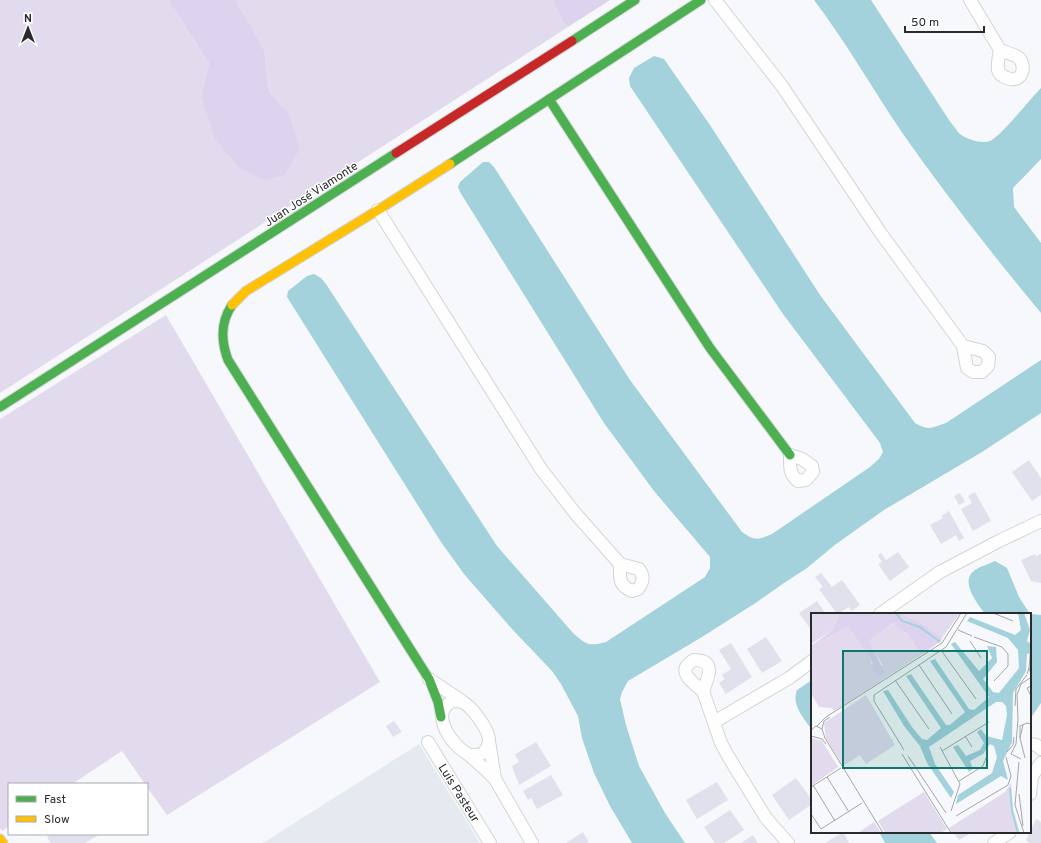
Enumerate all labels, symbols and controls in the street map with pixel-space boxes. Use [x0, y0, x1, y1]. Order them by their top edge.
north arrow [8, 8, 48, 48]
scale bar [905, 8, 984, 34]
text: N [24, 12, 32, 26]
text: 50 m [911, 15, 939, 31]
street label: Juan José Viamonte [262, 159, 361, 231]
inset map [811, 613, 1031, 833]
street label: Luis Pasteur [434, 761, 483, 826]
legend [8, 783, 148, 835]
text: Fast [44, 792, 66, 808]
text: Slow [44, 812, 70, 828]

